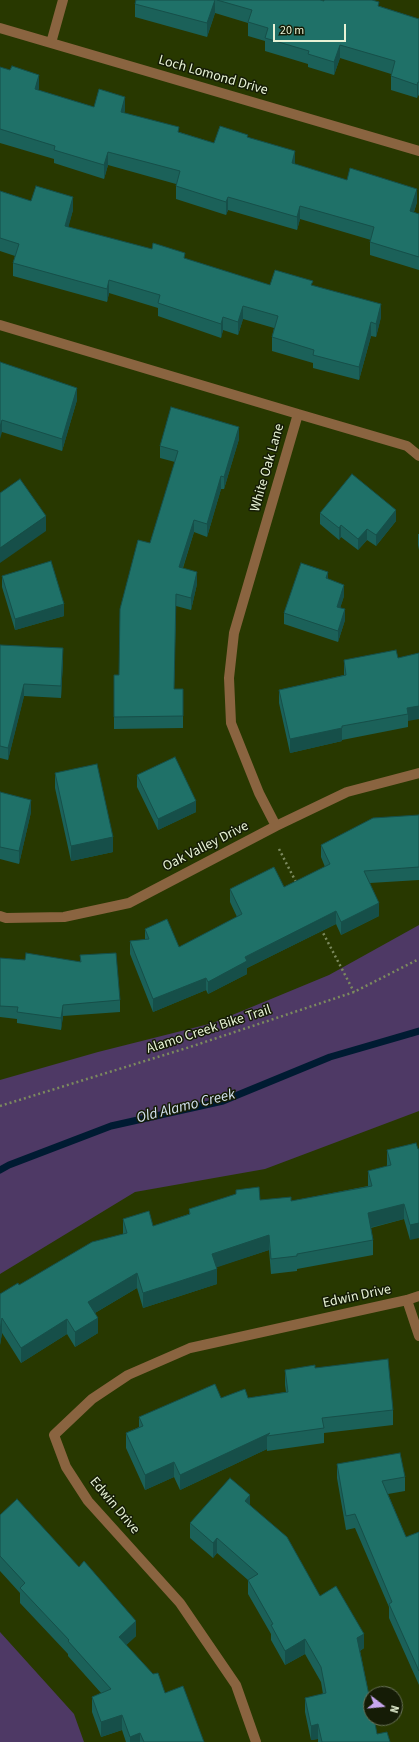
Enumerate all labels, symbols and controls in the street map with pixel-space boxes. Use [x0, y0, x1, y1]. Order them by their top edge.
scale bar [275, 16, 348, 42]
text: 20 m [280, 22, 304, 39]
street label: Loch Lomond Drive [156, 52, 270, 100]
street label: White Oak Lane [247, 422, 289, 514]
street label: Oak Valley Drive [160, 818, 252, 876]
street label: Alamo Creek Bike Trail [145, 1002, 273, 1058]
water label: Old Alamo Creek [135, 1086, 237, 1128]
street label: Edwin Drive [321, 1282, 393, 1312]
street label: Edwin Drive [85, 1474, 143, 1538]
north arrow [363, 1686, 403, 1726]
text: N [386, 1704, 402, 1715]

